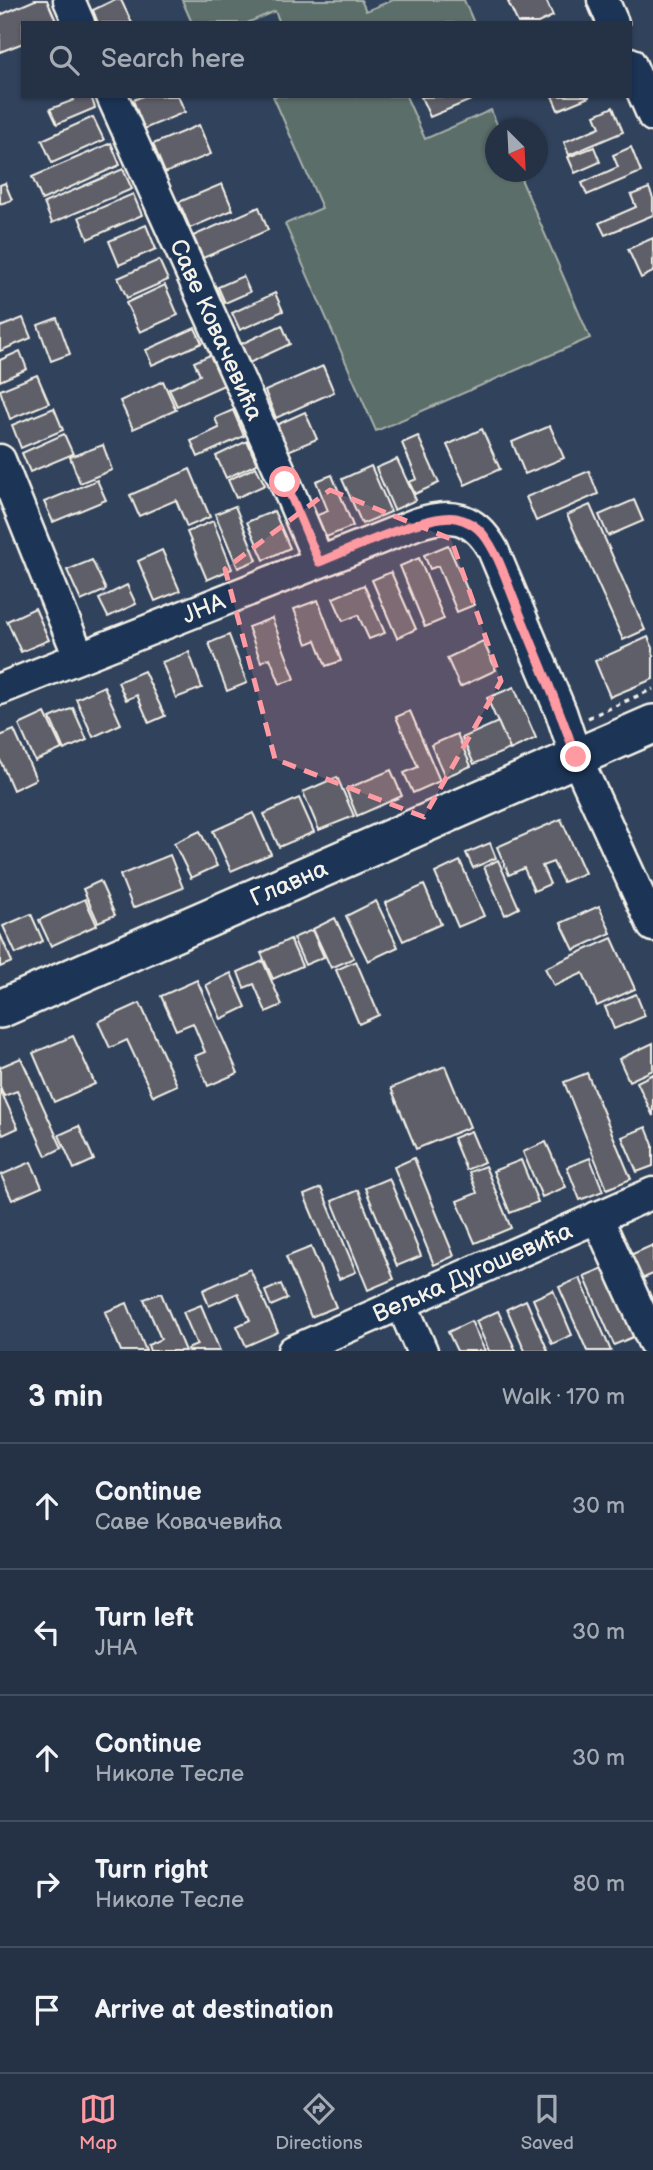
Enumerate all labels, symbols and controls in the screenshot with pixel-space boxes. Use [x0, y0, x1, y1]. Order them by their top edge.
search box [21, 21, 632, 98]
icon: search [45, 41, 83, 79]
text: Search here [101, 44, 245, 75]
north arrow [485, 119, 548, 182]
street label: Саве Ковачевића [163, 235, 269, 425]
route start [269, 466, 300, 497]
street label: ЈНА [178, 587, 230, 630]
route end [560, 741, 591, 772]
street label: Главна [246, 854, 332, 913]
street label: Вељка Дугошевића [369, 1216, 577, 1329]
text: 3 min [28, 1379, 103, 1415]
text: Walk · 170 m [502, 1383, 625, 1411]
text: Continue [95, 1477, 202, 1508]
icon: ahead [28, 1487, 66, 1525]
text: 30 m [572, 1492, 625, 1520]
text: Саве Ковачевића [95, 1508, 282, 1536]
text: Turn left [95, 1603, 194, 1634]
icon: left [28, 1613, 66, 1651]
text: 30 m [572, 1618, 625, 1646]
text: ЈНА [95, 1634, 137, 1662]
text: Continue [95, 1729, 202, 1760]
icon: ahead [28, 1739, 66, 1777]
text: 30 m [572, 1744, 625, 1772]
text: Николе Тесле [95, 1760, 244, 1788]
text: Turn right [95, 1855, 208, 1886]
icon: right [28, 1865, 66, 1903]
text: 80 m [573, 1870, 625, 1898]
text: Николе Тесле [95, 1886, 244, 1914]
icon: arrive [28, 1991, 66, 2029]
text: Arrive at destination [95, 1995, 334, 2026]
tab: Map [79, 2090, 117, 2155]
tab: Directions [275, 2090, 363, 2155]
tab: Saved [521, 2090, 574, 2155]

